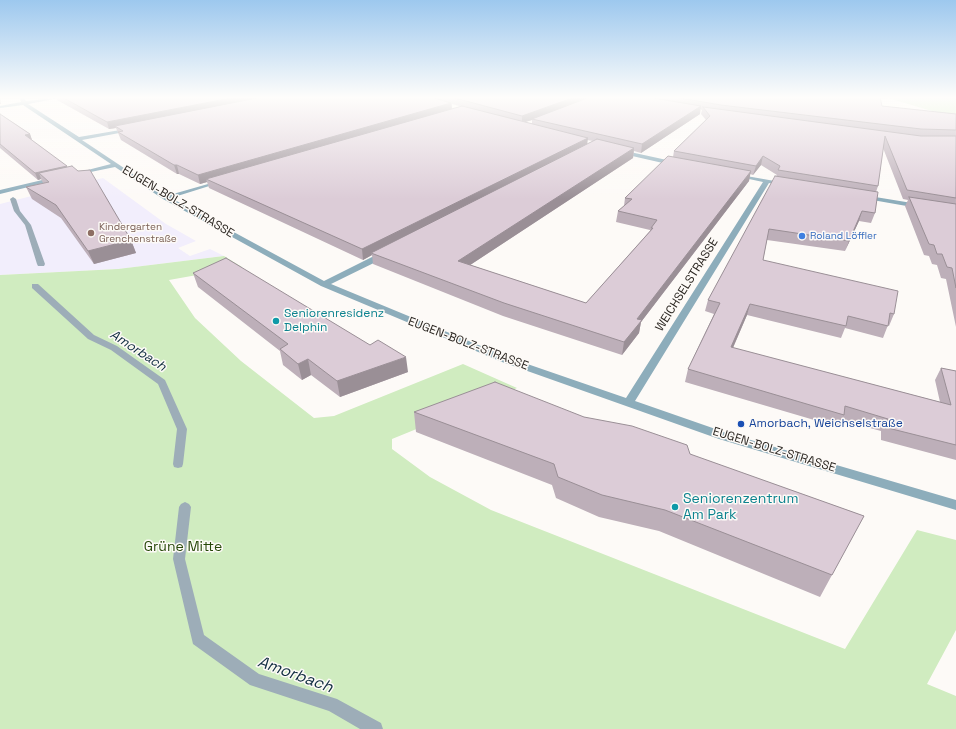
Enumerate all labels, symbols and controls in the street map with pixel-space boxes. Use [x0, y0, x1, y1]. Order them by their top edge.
street label: EUGEN-BOLZ-STRASSE [120, 163, 236, 241]
place label: Kindergarten Grenchenstraße [99, 221, 177, 244]
marker: Kindergarten Grenchenstraße [86, 228, 96, 238]
place label: Roland Löffler [810, 230, 877, 242]
marker: Roland Löffler [797, 231, 807, 241]
street label: WEICHSELSTRASSE [653, 236, 721, 334]
place label: Seniorenresidenz Delphin [284, 307, 384, 335]
street label: EUGEN-BOLZ-STRASSE [406, 314, 530, 374]
marker: Seniorenresidenz Delphin [271, 316, 281, 326]
water label: Amorbach [107, 327, 169, 375]
place label: Amorbach, Weichselstraße [749, 417, 903, 431]
marker: Amorbach, Weichselstraße [736, 419, 746, 429]
street label: EUGEN-BOLZ-STRASSE [711, 424, 837, 476]
place label: Seniorenzentrum Am Park [683, 491, 798, 524]
marker: Seniorenzentrum Am Park [670, 502, 680, 512]
park label: Grüne Mitte [144, 539, 222, 555]
water label: Amorbach [255, 653, 335, 697]

